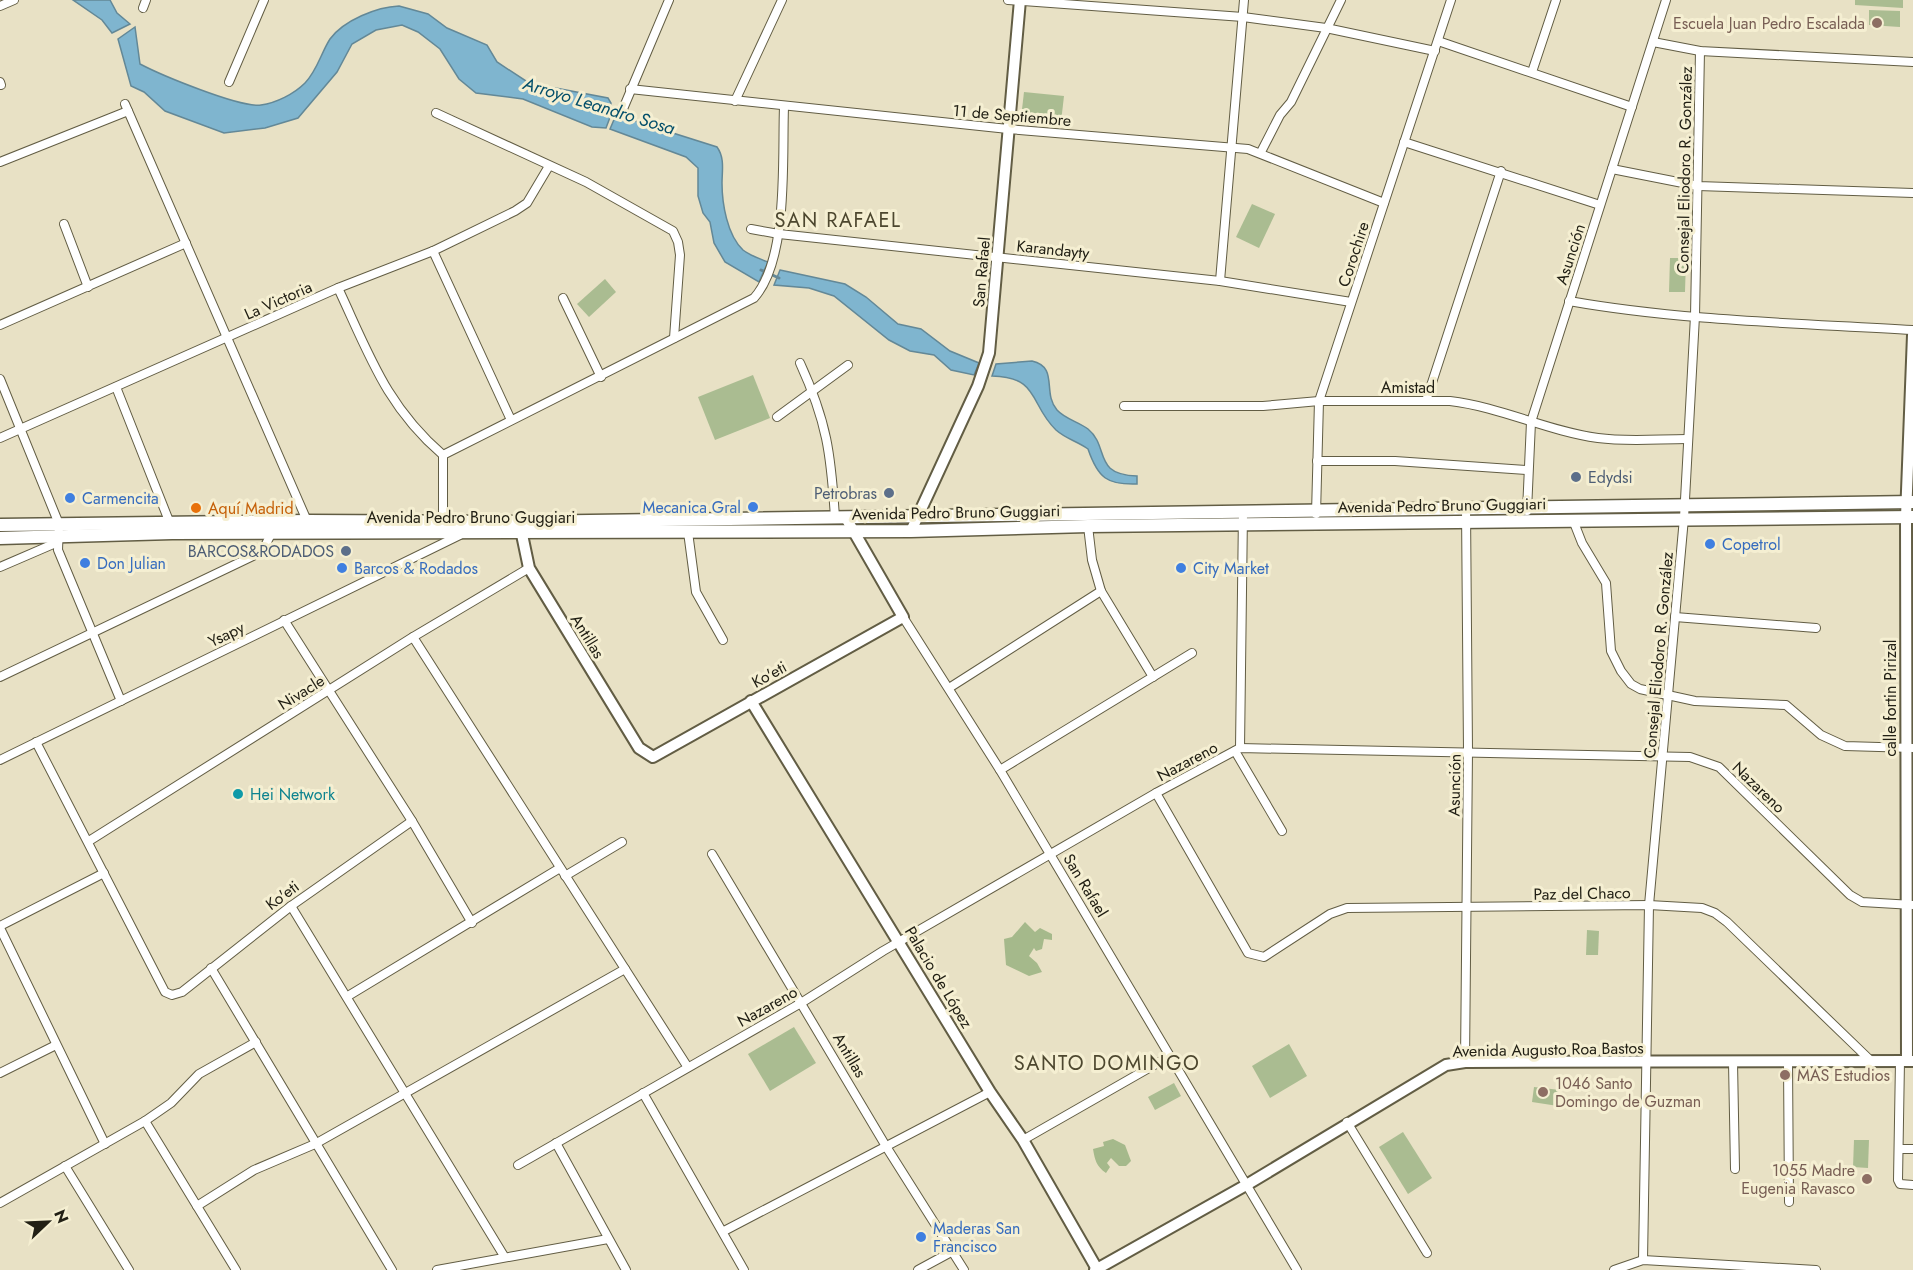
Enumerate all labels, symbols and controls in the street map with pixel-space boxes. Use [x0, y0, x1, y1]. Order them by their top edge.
place label: Escuela Juan Pedro Escalada [1673, 12, 1865, 35]
marker: Escuela Juan Pedro Escalada [1870, 16, 1884, 30]
street label: Consejal Eliodoro R. González [1671, 66, 1698, 274]
water label: Arroyo Leandro Sosa [519, 70, 678, 141]
street label: 11 de Septiembre [952, 99, 1072, 132]
district label: SAN RAFAEL [775, 206, 901, 235]
street label: Corochire [1332, 219, 1375, 290]
street label: Asunción [1550, 221, 1591, 288]
street label: Karandayty [1015, 234, 1091, 265]
street label: San Rafael [967, 236, 996, 308]
street label: La Victoria [241, 275, 316, 326]
street label: Amistad [1381, 376, 1435, 399]
place label: Edydsi [1588, 466, 1633, 489]
marker: Edydsi [1569, 470, 1583, 484]
place label: Petrobras [814, 482, 877, 505]
marker: Petrobras [882, 486, 896, 500]
place label: Carmencita [82, 487, 159, 510]
marker: Carmencita [63, 491, 77, 505]
street label: Avenida Pedro Bruno Guggiari [1337, 492, 1547, 519]
place label: Mecanica Gral [642, 496, 741, 519]
place label: Aquí Madrid [208, 497, 294, 520]
street label: Avenida Pedro Bruno Guggiari [851, 499, 1061, 526]
marker: Mecanica Gral [746, 500, 760, 514]
marker: Aquí Madrid [189, 501, 203, 515]
street label: Avenida Pedro Bruno Guggiari [367, 506, 575, 529]
place label: Copetrol [1722, 533, 1781, 556]
marker: Copetrol [1703, 537, 1717, 551]
place label: BARCOS&RODADOS [188, 540, 334, 563]
marker: BARCOS&RODADOS [339, 544, 353, 558]
street label: Consejal Eliodoro R. González [1638, 550, 1679, 759]
place label: Don Julian [97, 552, 166, 575]
marker: Don Julian [78, 556, 92, 570]
place label: Barcos & Rodados [354, 557, 478, 580]
place label: City Market [1193, 557, 1269, 580]
marker: Barcos & Rodados [335, 561, 349, 575]
marker: City Market [1174, 561, 1188, 575]
street label: Antillas [565, 610, 610, 663]
street label: Ysapy [204, 615, 249, 653]
street label: calle fortin Pirizal [1879, 639, 1902, 757]
street label: Ko'eti [748, 655, 791, 693]
street label: Nivacle [274, 669, 329, 716]
street label: Nazareno [1153, 736, 1222, 787]
street label: Asunción [1442, 753, 1467, 817]
street label: Nazareno [1727, 756, 1790, 819]
place label: Hei Network [250, 783, 336, 806]
marker: Hei Network [231, 787, 245, 801]
street label: San Rafael [1058, 849, 1114, 921]
street label: Ko'eti [261, 875, 304, 916]
street label: Paz del Chaco [1533, 881, 1631, 906]
street label: Palacio de López [899, 922, 978, 1033]
street label: Nazareno [733, 980, 802, 1032]
street label: Antillas [827, 1029, 872, 1082]
street label: Avenida Augusto Roa Bastos [1452, 1036, 1644, 1063]
district label: SANTO DOMINGO [1014, 1049, 1200, 1078]
place label: MAS Estudios [1797, 1064, 1890, 1087]
marker: MAS Estudios [1778, 1068, 1792, 1082]
place label: 1046 Santo Domingo de Guzman [1555, 1072, 1701, 1113]
marker: 1046 Santo Domingo de Guzman [1536, 1085, 1550, 1099]
place label: 1055 Madre Eugenia Ravasco [1741, 1159, 1855, 1200]
marker: 1055 Madre Eugenia Ravasco [1860, 1172, 1874, 1186]
north arrow [18, 1192, 78, 1252]
text: N [48, 1206, 74, 1227]
place label: Maderas San Francisco [933, 1217, 1020, 1258]
marker: Maderas San Francisco [914, 1230, 928, 1244]

